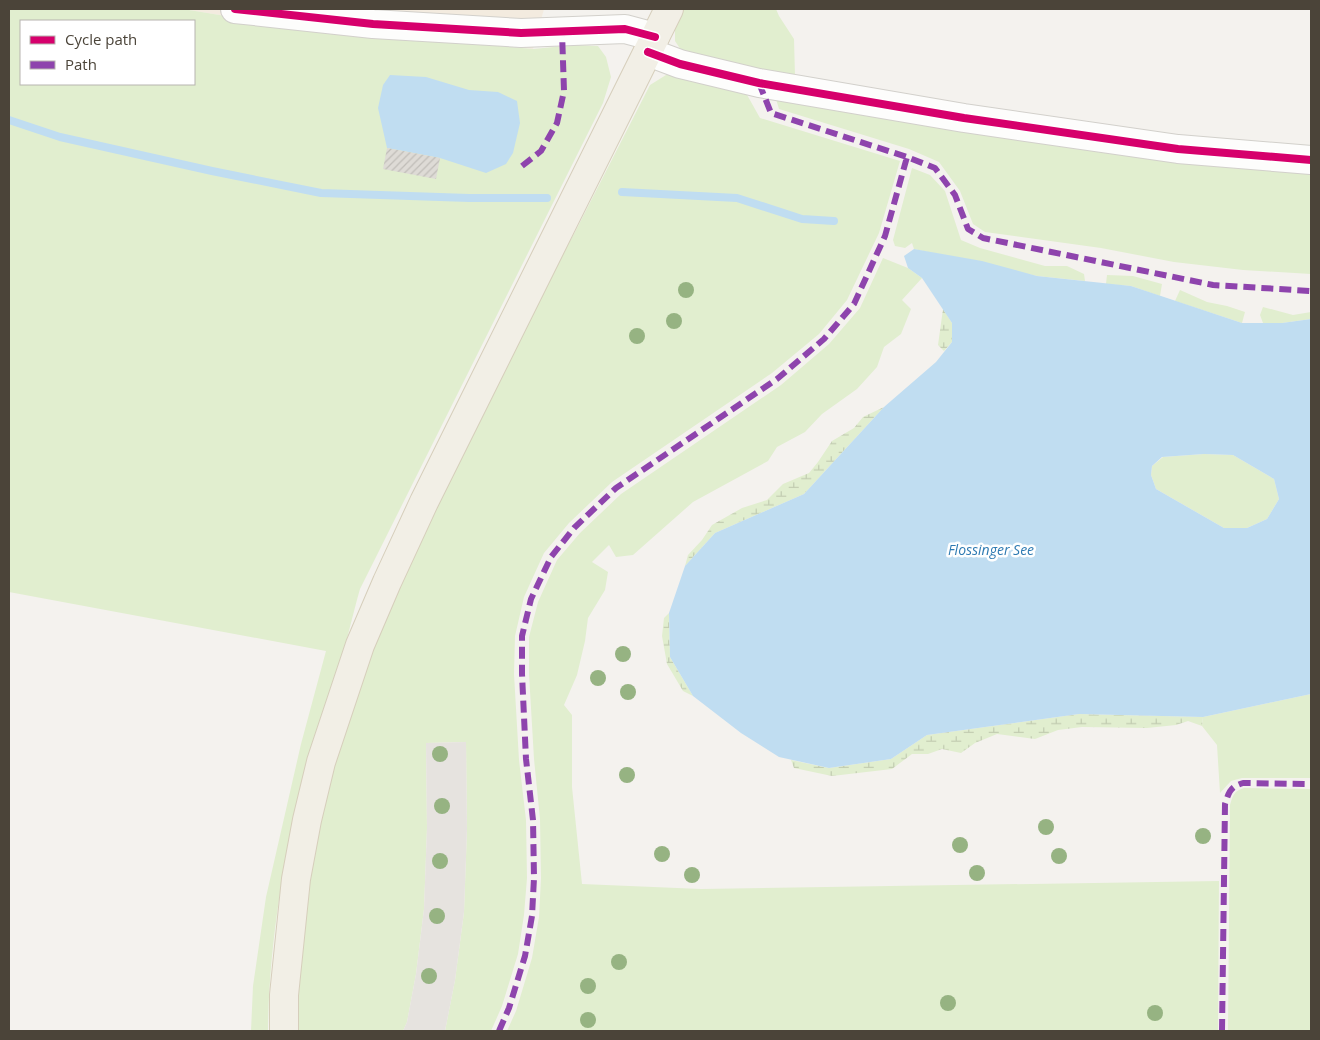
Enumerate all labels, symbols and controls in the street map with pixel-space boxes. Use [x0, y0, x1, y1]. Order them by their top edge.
legend [20, 20, 195, 85]
text: Cycle path [65, 29, 137, 49]
text: Path [65, 54, 97, 74]
water label: Flossinger See [948, 540, 1034, 559]

